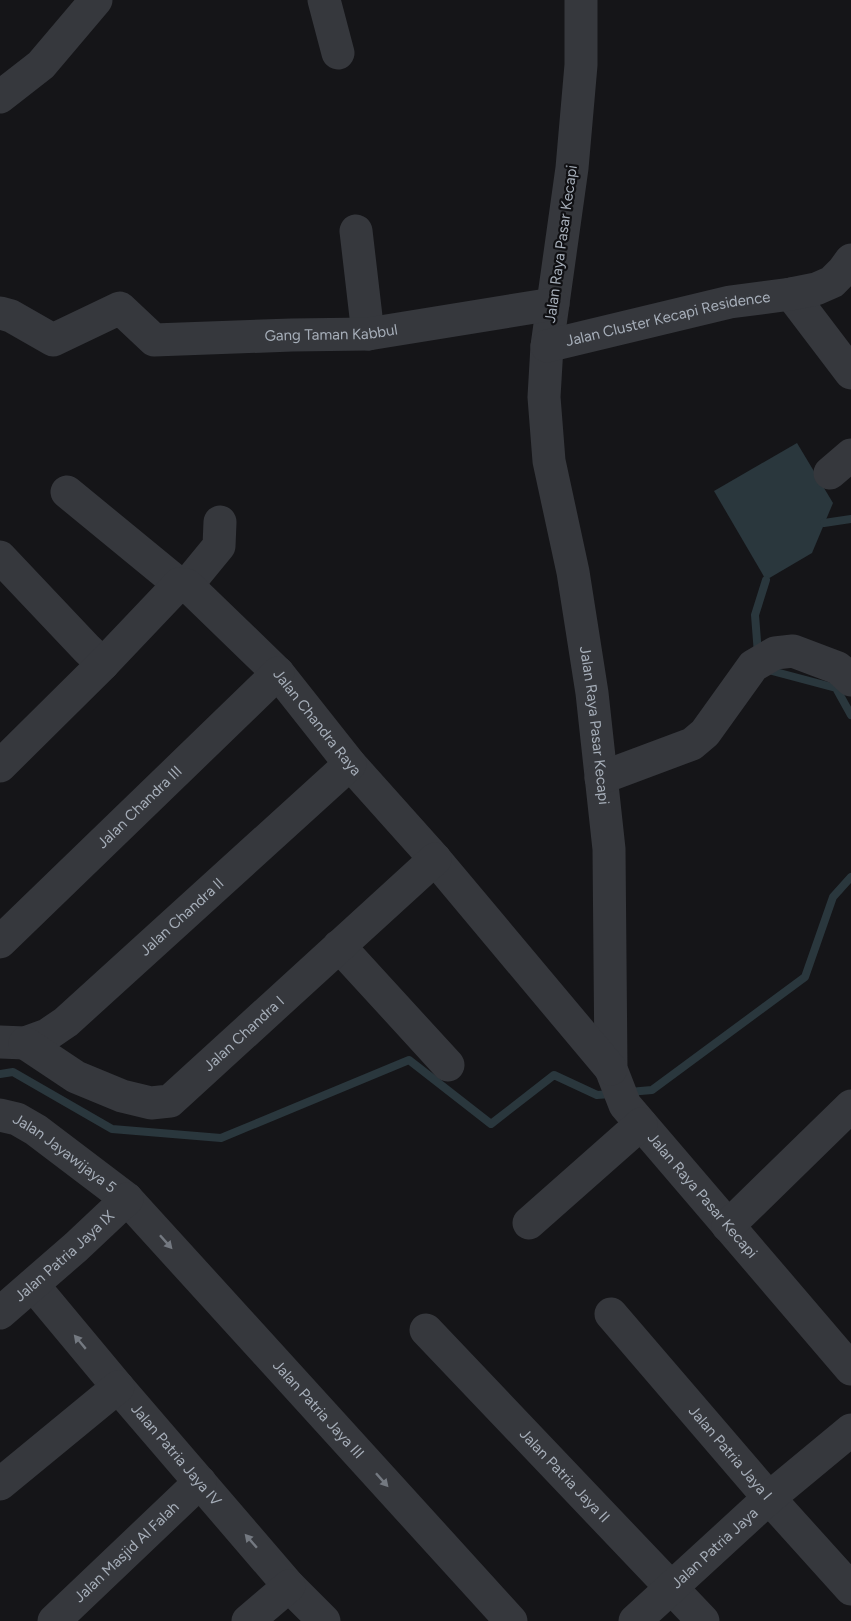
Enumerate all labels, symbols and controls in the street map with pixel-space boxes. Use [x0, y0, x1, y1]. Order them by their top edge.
street label: Jalan Raya Pasar Kecapi [541, 164, 581, 324]
street label: Jalan Cluster Kecapi Residence [564, 288, 771, 350]
street label: Gang Taman Kabbul [264, 320, 399, 345]
street label: Jalan Raya Pasar Kecapi [576, 645, 613, 806]
street label: Jalan Chandra Raya [269, 665, 365, 779]
street label: Jalan Chandra III [93, 762, 186, 852]
street label: Jalan Chandra II [136, 874, 228, 959]
street label: Jalan Chandra I [200, 992, 288, 1075]
street label: Jalan Jayawijaya 5 [10, 1110, 120, 1197]
street label: Jalan Raya Pasar Kecapi [644, 1129, 761, 1262]
street label: Jalan Patria Jaya IX [11, 1206, 119, 1305]
one-way arrow [159, 1234, 172, 1249]
one-way arrow [74, 1334, 87, 1350]
street label: Jalan Patria Jaya III [269, 1356, 368, 1462]
street label: Jalan Patria Jaya IV [127, 1400, 225, 1510]
street label: Jalan Patria Jaya I [685, 1402, 776, 1504]
street label: Jalan Patria Jaya II [516, 1425, 613, 1526]
one-way arrow [375, 1472, 389, 1487]
street label: Jalan Masjid Al Falah [70, 1498, 183, 1606]
street label: Jalan Patria Jaya [668, 1504, 762, 1592]
one-way arrow [244, 1533, 257, 1549]

